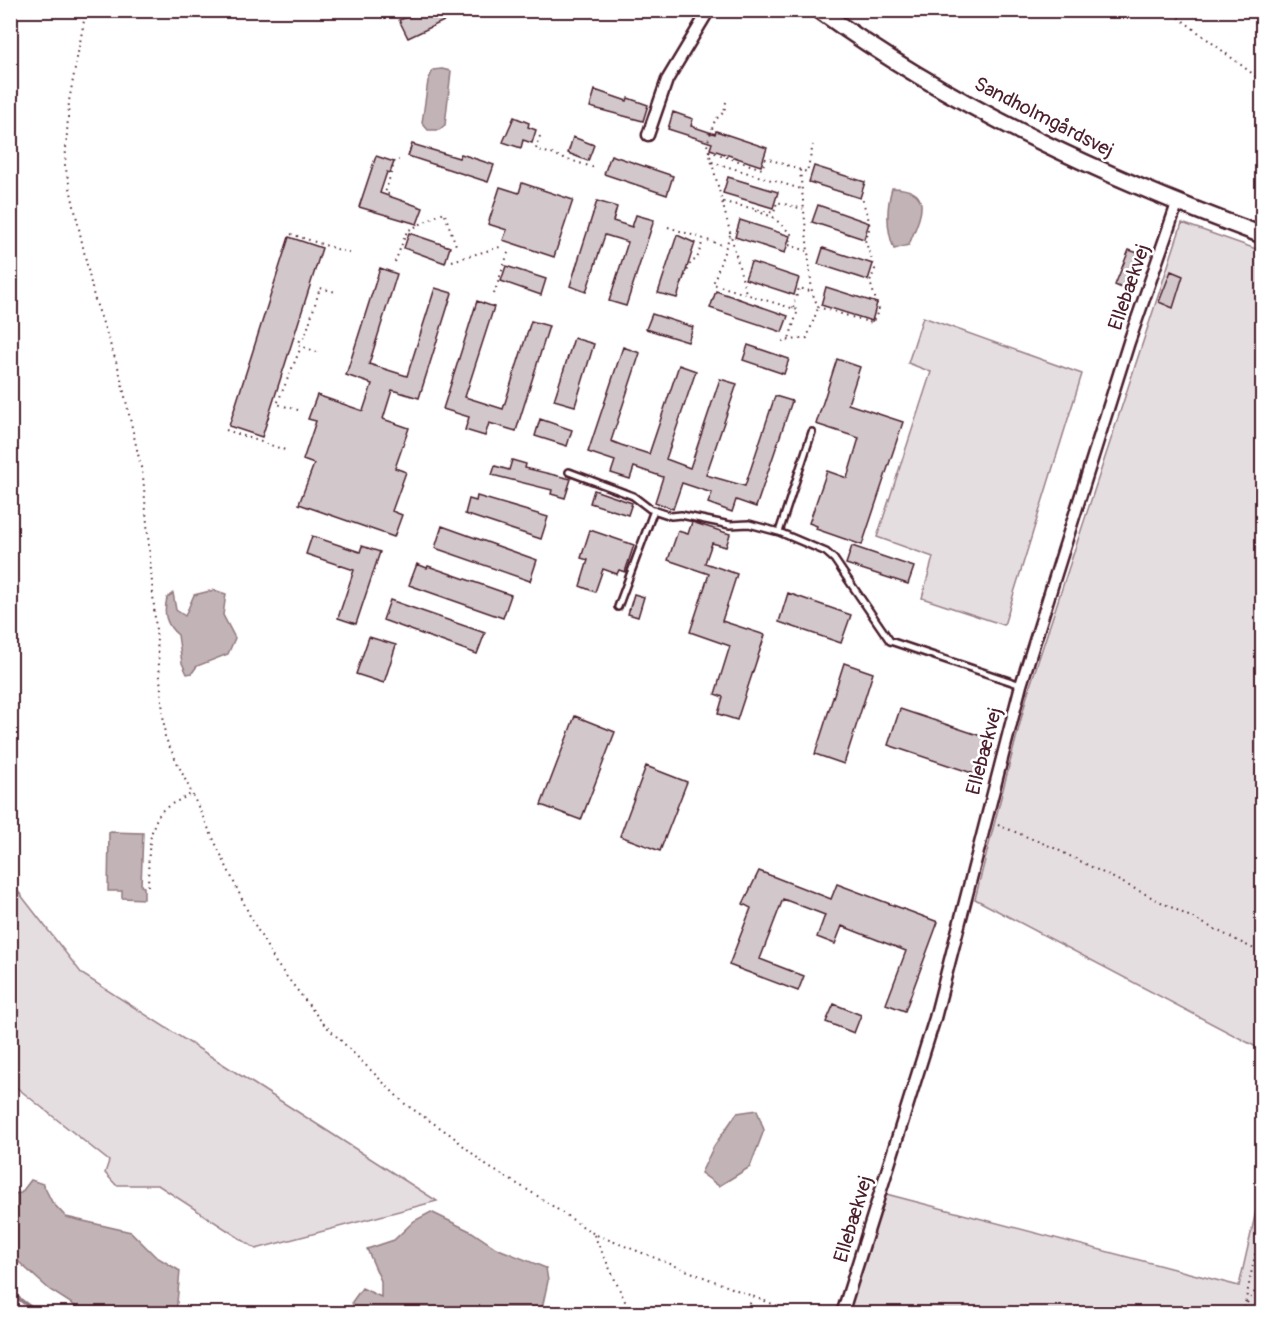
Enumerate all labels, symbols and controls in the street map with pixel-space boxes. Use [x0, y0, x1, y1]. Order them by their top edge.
street label: Sandholmgårdsvej [970, 71, 1118, 163]
street label: Ellebækvej [1103, 241, 1155, 333]
street label: Ellebækvej [960, 705, 1008, 797]
street label: Ellebækvej [828, 1173, 878, 1265]

